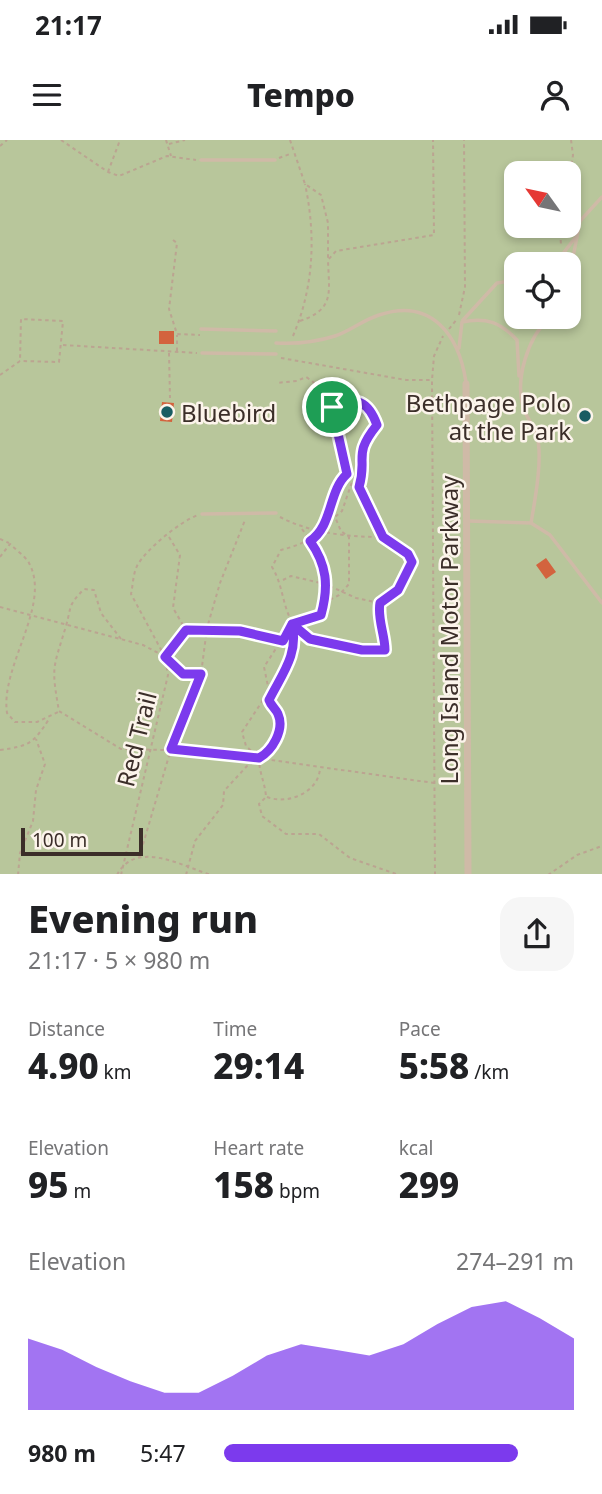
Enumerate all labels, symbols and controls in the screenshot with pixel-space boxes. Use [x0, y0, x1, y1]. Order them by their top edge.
text: 21:17 [35, 7, 102, 43]
text: Tempo [247, 73, 355, 116]
icon: menu [28, 76, 66, 114]
icon: person [536, 76, 574, 114]
north arrow [504, 161, 581, 238]
map controls [504, 161, 581, 329]
button: locate [504, 252, 581, 329]
pin [302, 377, 362, 437]
place label: Bethpage Polo at the Park [406, 386, 571, 447]
icon: arrive [313, 388, 351, 426]
place label: Bluebird [181, 396, 276, 429]
marker: Bluebird [159, 404, 175, 420]
marker: Bethpage Polo at the Park [577, 408, 593, 424]
street label: Long Island Motor Parkway [432, 475, 465, 784]
street label: Red Trail [108, 688, 164, 790]
scale bar [21, 825, 144, 857]
text: 100 m [32, 827, 87, 853]
text: Evening run [28, 892, 258, 944]
button: share [500, 897, 574, 971]
text: 21:17 · 5 × 980 m [28, 944, 210, 976]
text: Distance [28, 1016, 105, 1042]
text: Time [213, 1016, 257, 1042]
text: Pace [399, 1016, 441, 1042]
text: 4.90 [28, 1042, 99, 1089]
text: 29:14 [213, 1042, 304, 1089]
text: 5:58 [399, 1042, 469, 1089]
text: km [99, 1059, 132, 1085]
text: /km [469, 1059, 509, 1085]
text: Elevation [28, 1135, 109, 1161]
text: Heart rate [213, 1135, 304, 1161]
text: kcal [399, 1135, 433, 1161]
text: 95 [28, 1161, 68, 1208]
text: 158 [213, 1161, 274, 1208]
text: 299 [399, 1161, 459, 1208]
text: m [68, 1178, 91, 1204]
text: bpm [274, 1178, 320, 1204]
text: Elevation [28, 1245, 126, 1277]
text: 274–291 m [456, 1245, 574, 1277]
text: 980 m [28, 1437, 96, 1469]
text: 5:47 [140, 1437, 186, 1469]

